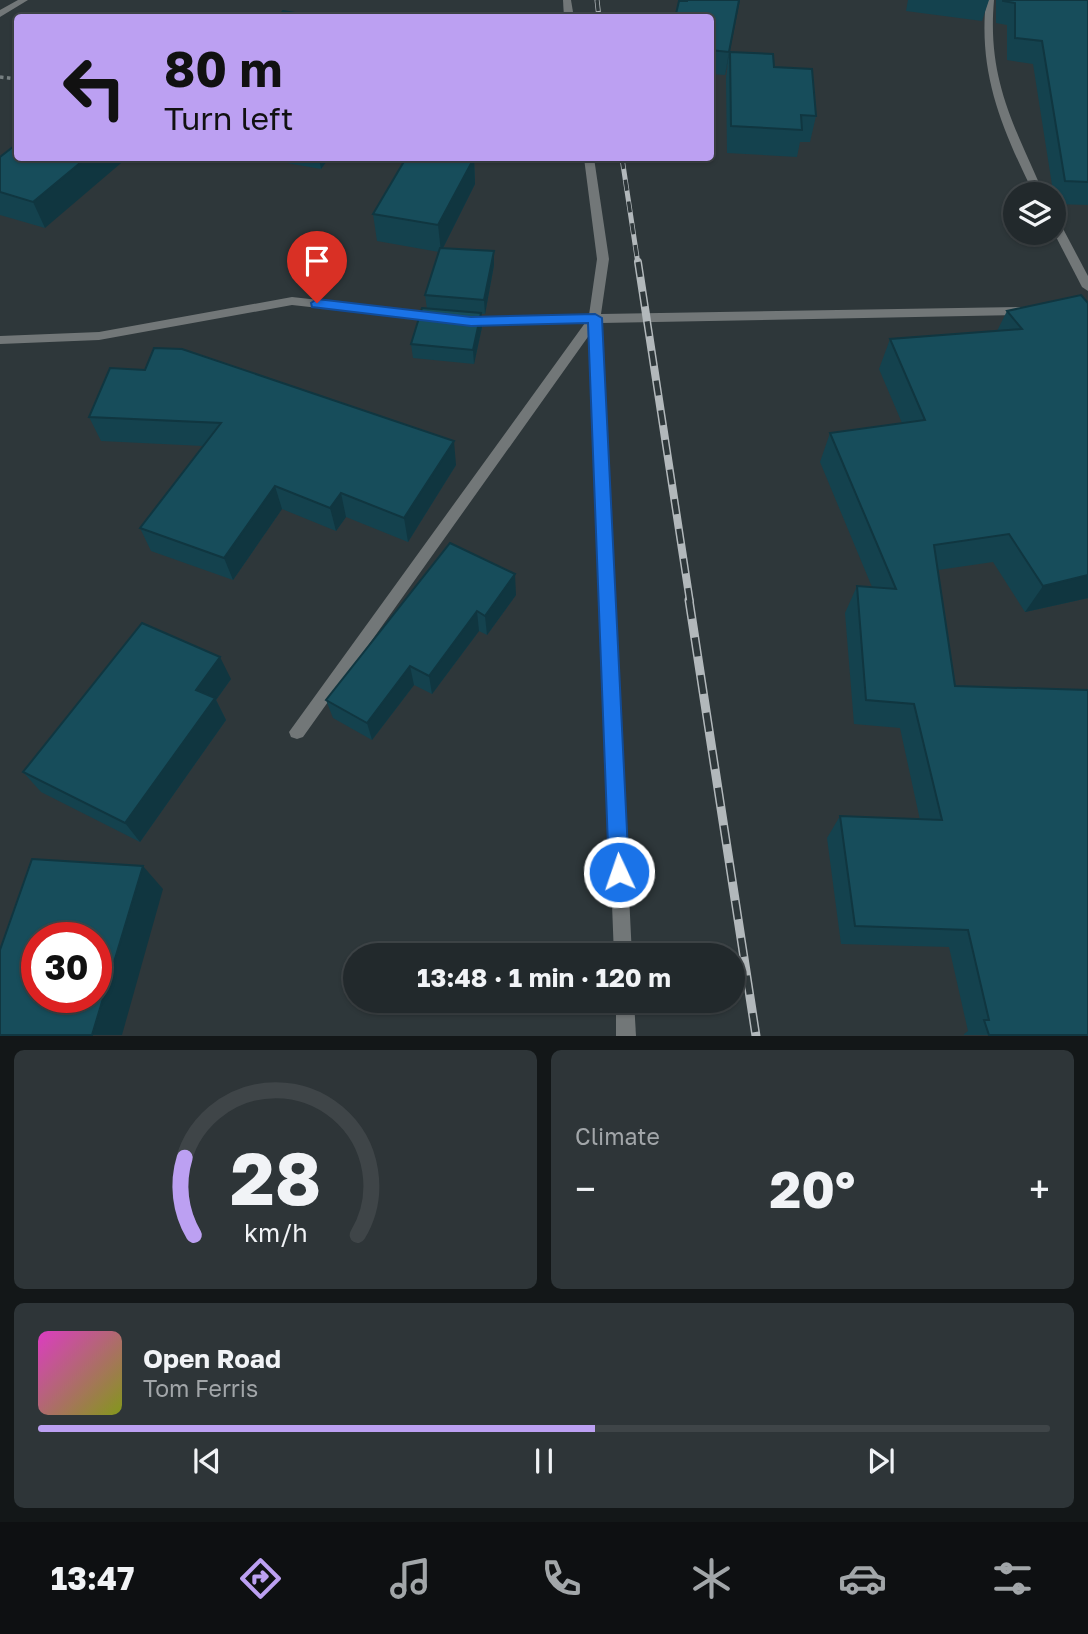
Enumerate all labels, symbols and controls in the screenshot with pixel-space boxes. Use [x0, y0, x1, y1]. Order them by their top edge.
text: 80 m [164, 39, 282, 98]
icon: left [49, 42, 140, 133]
text: Turn left [164, 99, 293, 137]
map controls [1003, 182, 1066, 245]
button: layers [1003, 182, 1066, 245]
pin [287, 231, 347, 303]
icon: arrive [298, 242, 336, 280]
position arrow [582, 835, 656, 909]
speed limit sign: 30 [21, 922, 112, 1013]
text: 13:48 · 1 min · 120 m [417, 962, 671, 993]
text: Climate [575, 1122, 660, 1150]
text: 28 [230, 1135, 321, 1222]
text: 20° [770, 1157, 855, 1219]
text: − [575, 1166, 596, 1211]
text: + [1029, 1166, 1050, 1211]
text: km/h [244, 1217, 307, 1248]
text: Open Road [143, 1343, 281, 1374]
text: Tom Ferris [143, 1374, 258, 1402]
icon: previous [188, 1442, 226, 1480]
icon: pause [525, 1442, 563, 1480]
icon: next [862, 1442, 900, 1480]
icon: directions [236, 1554, 285, 1603]
icon: music [386, 1554, 435, 1603]
icon: phone [537, 1554, 586, 1603]
icon: climate [687, 1554, 736, 1603]
icon: car [838, 1554, 887, 1603]
icon: filters [988, 1554, 1037, 1603]
text: 13:47 [51, 1559, 134, 1597]

